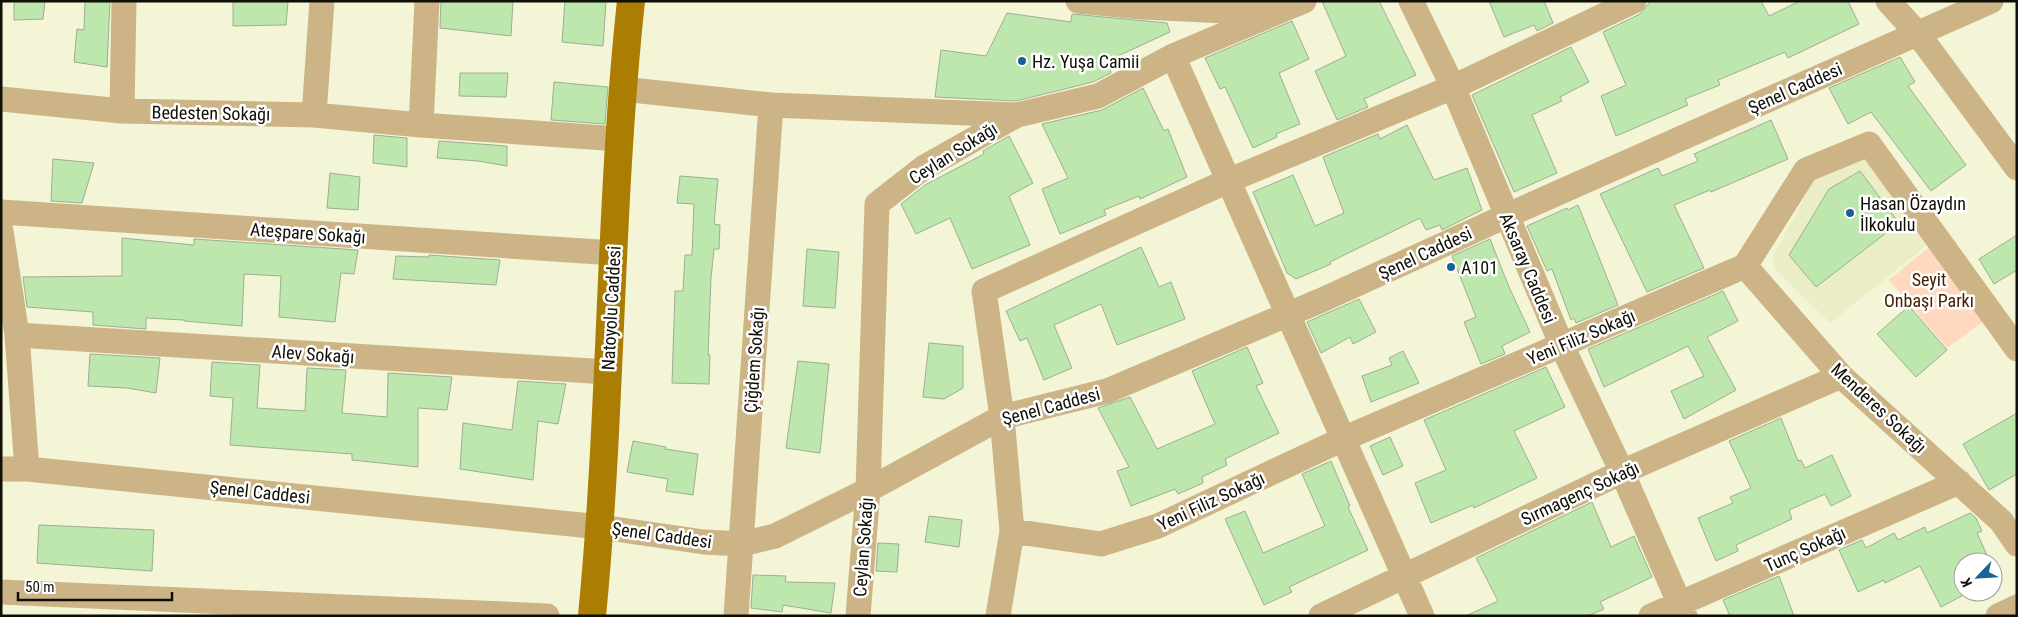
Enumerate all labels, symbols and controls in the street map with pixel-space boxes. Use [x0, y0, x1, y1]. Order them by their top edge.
place label: Hz. Yuşa Camii [1032, 51, 1139, 72]
marker: Hz. Yuşa Camii [1016, 55, 1028, 67]
street label: Şenel Caddesi [1745, 58, 1845, 118]
street label: Bedesten Sokağı [151, 101, 271, 125]
street label: Ceylan Sokağı [905, 118, 1001, 188]
place label: Hasan Özaydın İlkokulu [1860, 193, 1966, 235]
marker: Hasan Özaydın İlkokulu [1844, 207, 1856, 219]
street label: Aksaray Caddesi [1495, 210, 1561, 326]
street label: Ateşpare Sokağı [250, 218, 366, 248]
street label: Şenel Caddesi [1375, 222, 1475, 284]
street label: Natoyolu Caddesi [597, 245, 625, 371]
place label: A101 [1461, 257, 1498, 278]
marker: A101 [1445, 261, 1457, 273]
park label: Seyit Onbaşı Parkı [1884, 269, 1974, 311]
street label: Yeni Filiz Sokağı [1524, 305, 1638, 369]
street label: Çiğdem Sokağı [740, 306, 768, 414]
street label: Alev Sokağı [271, 341, 355, 367]
street label: Menderes Sokağı [1827, 359, 1931, 457]
street label: Şenel Caddesi [1000, 383, 1102, 429]
street label: Sırmagenç Sokağı [1518, 456, 1642, 530]
street label: Yeni Filiz Sokağı [1154, 467, 1268, 535]
street label: Şenel Caddesi [209, 476, 311, 508]
street label: Ceylan Sokağı [849, 496, 877, 598]
street label: Şenel Caddesi [611, 518, 713, 552]
street label: Tunç Sokağı [1761, 522, 1849, 576]
north arrow [1953, 552, 2003, 602]
scale bar [18, 570, 171, 602]
text: K [1957, 575, 1975, 589]
text: 50 m [25, 578, 55, 596]

